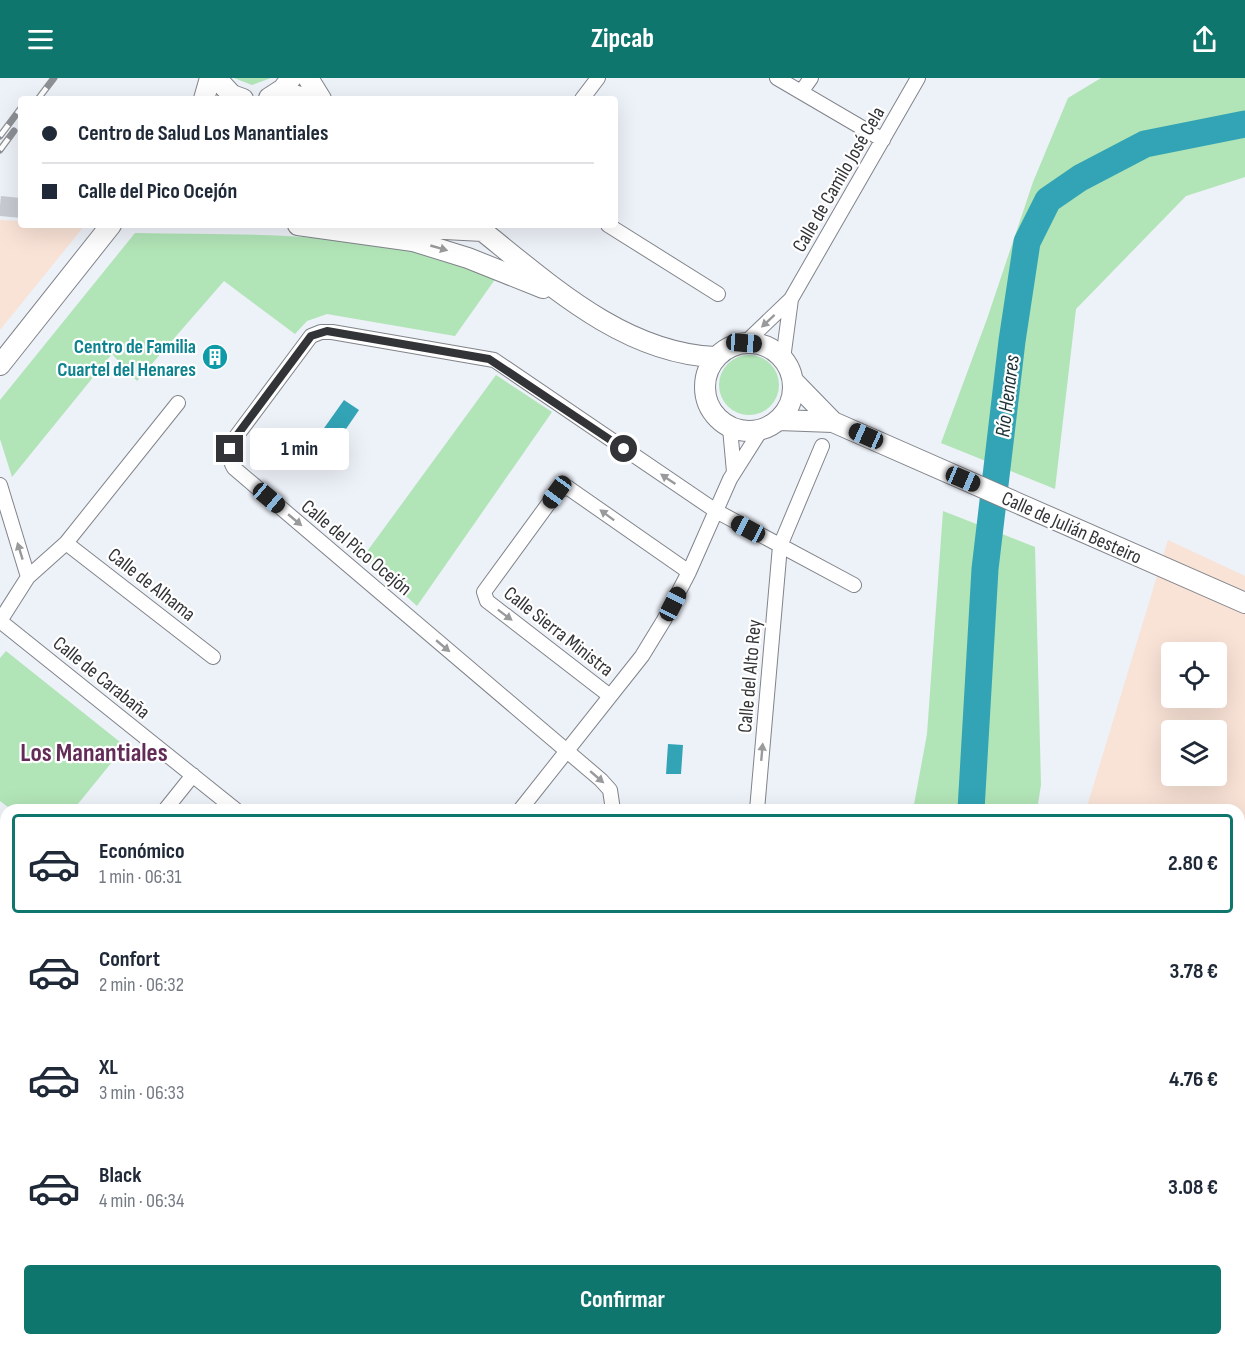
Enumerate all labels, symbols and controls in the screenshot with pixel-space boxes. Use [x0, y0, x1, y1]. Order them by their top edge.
icon: menu [24, 23, 57, 56]
text: Zipcab [591, 23, 654, 55]
icon: share [1188, 23, 1221, 56]
street label: Calle de Camilo José Cela [788, 103, 890, 256]
text: Centro de Salud Los Manantiales [78, 120, 328, 147]
text: Calle del Pico Ocejón [78, 178, 237, 205]
one-way arrow [430, 244, 448, 253]
one-way arrow [761, 314, 776, 327]
car [725, 333, 763, 353]
place label: Centro de Familia Cuartel del Henares [57, 335, 196, 382]
building icon: Centro de Familia Cuartel del Henares [200, 342, 230, 372]
water label: Río Henares [990, 353, 1025, 438]
car [846, 420, 886, 452]
callout: 1 min [251, 428, 350, 470]
route end [216, 435, 243, 462]
route start [610, 435, 637, 462]
text: 1 min [281, 437, 318, 461]
car [943, 464, 983, 494]
car [539, 472, 575, 512]
one-way arrow [659, 473, 676, 484]
car [249, 480, 289, 516]
street label: Calle de Julián Besteiro [998, 486, 1145, 570]
street label: Calle del Pico Ocejón [296, 495, 416, 601]
one-way arrow [599, 509, 614, 521]
one-way arrow [287, 513, 302, 526]
car [728, 513, 768, 545]
one-way arrow [15, 542, 24, 560]
street label: Calle de Alhama [103, 543, 200, 626]
street label: Calle Sierra Ministra [499, 582, 618, 682]
car [657, 584, 689, 624]
one-way arrow [497, 608, 513, 621]
street label: Calle del Alto Rey [733, 618, 767, 734]
street label: Calle de Carabaña [48, 631, 155, 724]
one-way arrow [435, 639, 450, 652]
map controls [1161, 642, 1227, 786]
button: locate [1161, 642, 1227, 708]
button: layers [1161, 720, 1227, 786]
district label: Los Manantiales [20, 738, 168, 769]
one-way arrow [757, 742, 767, 761]
one-way arrow [589, 770, 604, 784]
icon: car [27, 837, 81, 891]
text: Económico [99, 838, 185, 865]
text: 2.80 € [1168, 850, 1218, 877]
text: 1 min · 06:31 [99, 865, 181, 889]
icon: car [27, 945, 81, 999]
text: Confort [99, 946, 160, 973]
text: 3.78 € [1169, 958, 1218, 985]
text: 2 min · 06:32 [99, 973, 184, 997]
icon: car [27, 1053, 81, 1107]
text: XL [99, 1054, 118, 1081]
text: 4.76 € [1169, 1066, 1218, 1093]
text: 3 min · 06:33 [99, 1081, 184, 1105]
icon: car [27, 1161, 81, 1215]
text: Black [99, 1162, 141, 1189]
text: 3.08 € [1168, 1174, 1218, 1201]
text: 4 min · 06:34 [99, 1189, 184, 1213]
button: Confirmar [24, 1265, 1221, 1334]

